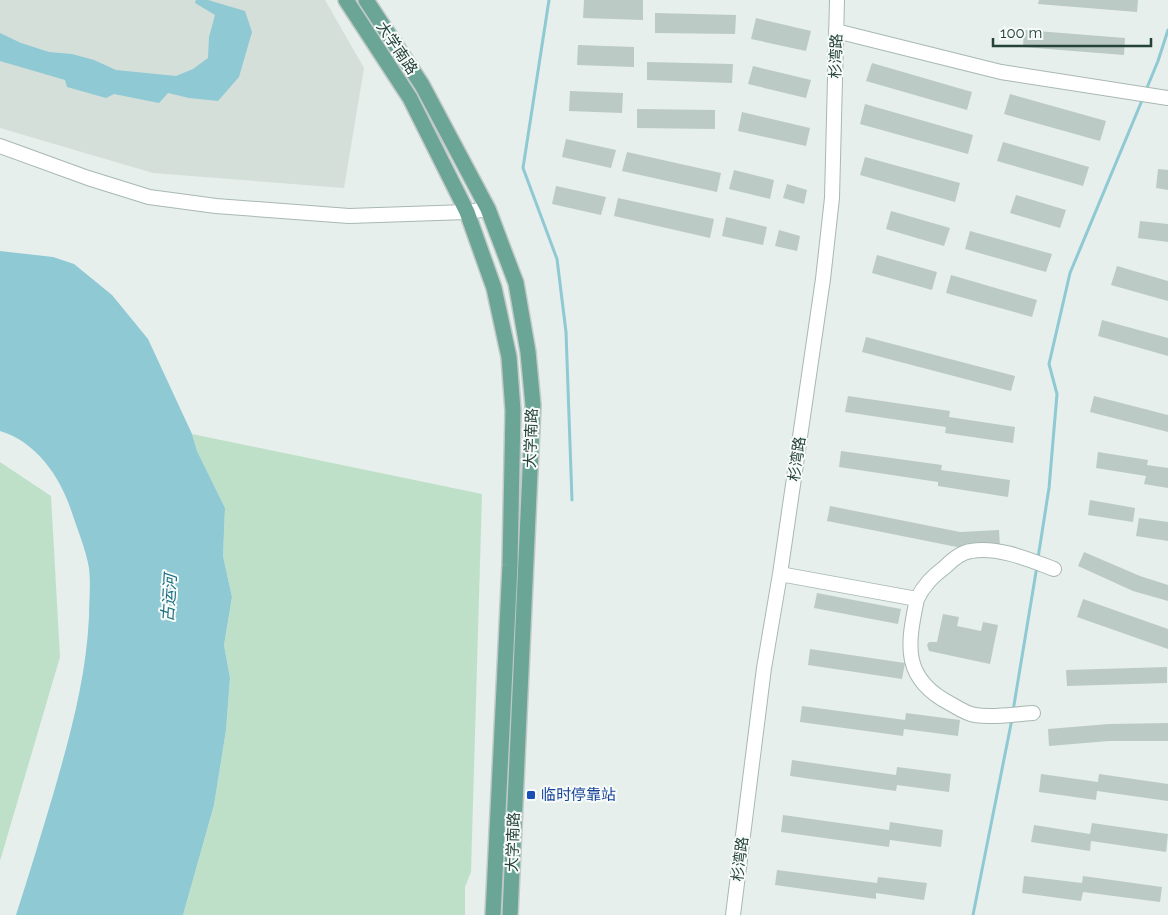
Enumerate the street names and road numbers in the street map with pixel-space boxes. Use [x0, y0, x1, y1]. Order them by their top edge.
street label: 大学南路 [373, 18, 421, 78]
street label: 杉湾路 [826, 33, 846, 79]
street label: 大学南路 [521, 408, 541, 468]
street label: 杉湾路 [785, 435, 809, 483]
street label: 大学南路 [503, 812, 523, 872]
street label: 杉湾路 [728, 836, 752, 882]

